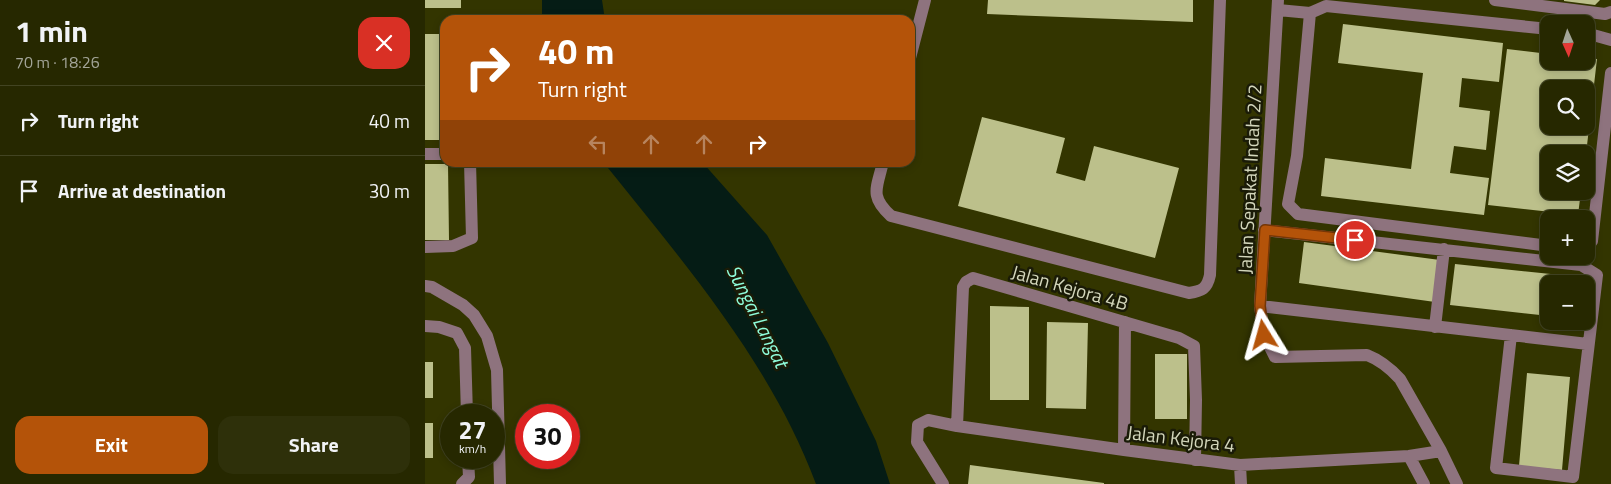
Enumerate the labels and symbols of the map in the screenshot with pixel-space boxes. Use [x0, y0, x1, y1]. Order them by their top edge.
north arrow [1540, 15, 1595, 70]
street label: Jalan Sepakat Indah 2/2 [1230, 83, 1268, 275]
pin [1334, 219, 1376, 261]
street label: Jalan Kejora 4B [1008, 256, 1132, 318]
water label: Sungai Langat [719, 259, 798, 375]
position arrow [1237, 308, 1289, 360]
speed limit sign: 30 [515, 404, 580, 469]
street label: Jalan Kejora 4 [1125, 417, 1237, 459]

